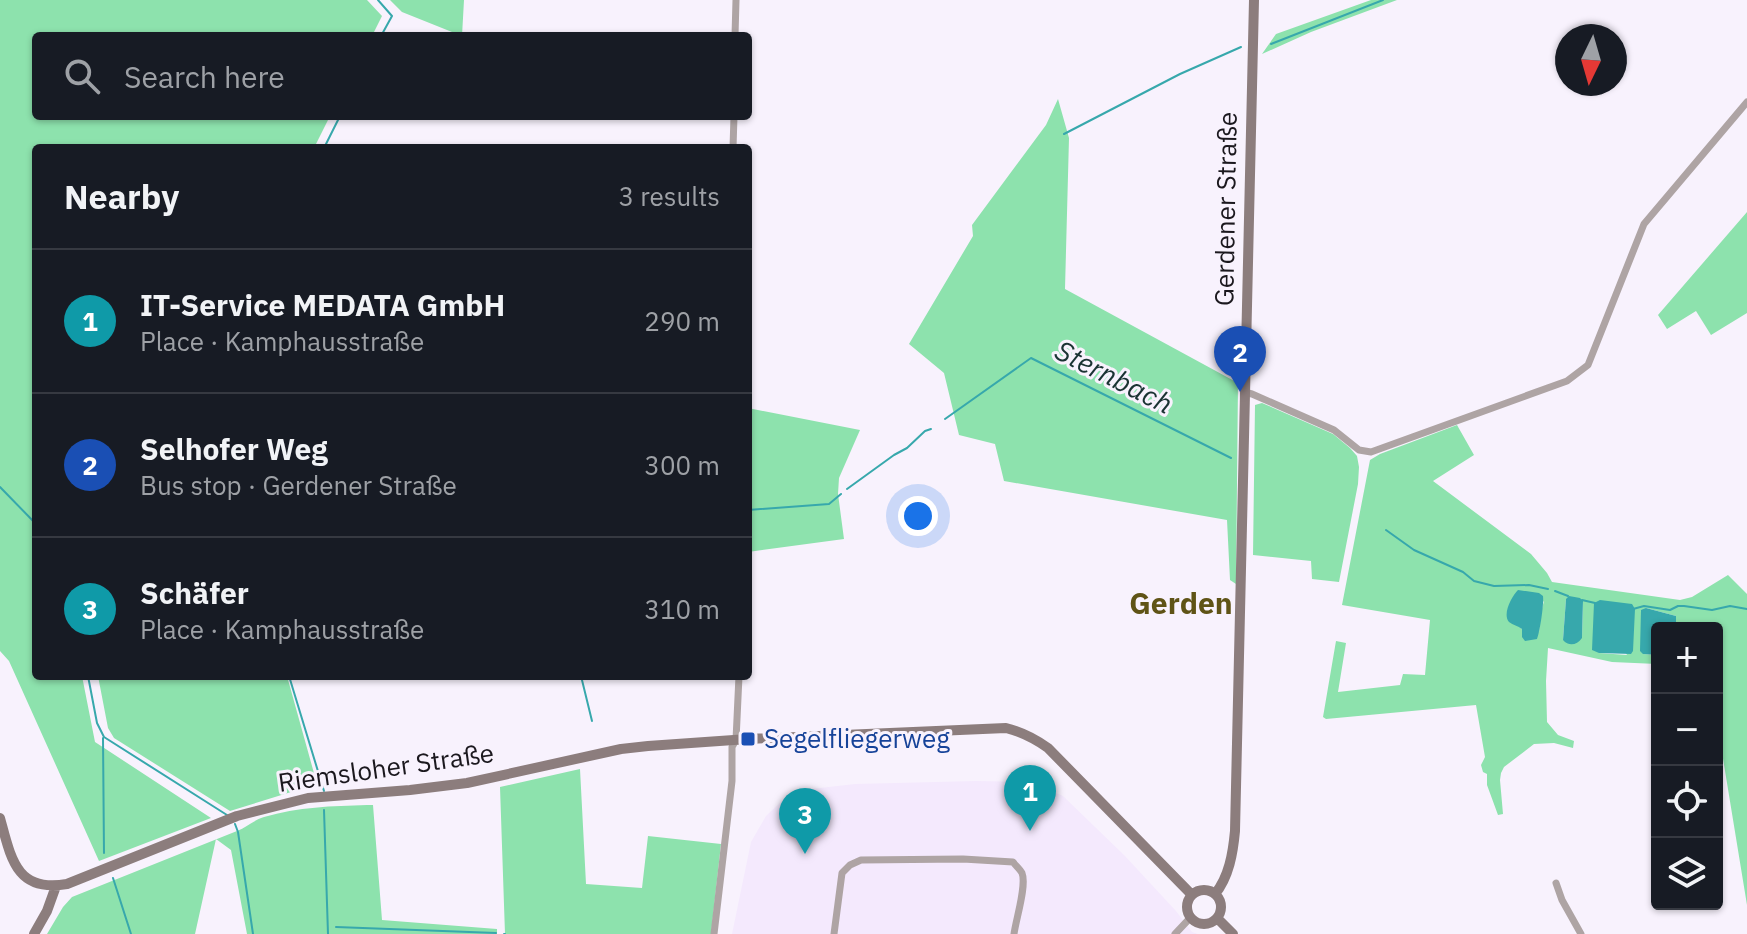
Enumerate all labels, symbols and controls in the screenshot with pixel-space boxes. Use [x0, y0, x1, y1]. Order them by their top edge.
north arrow [1555, 24, 1627, 96]
search box [32, 32, 752, 120]
icon: search [60, 54, 104, 98]
text: Search here [124, 57, 285, 96]
street label: Gerdener Straße [1206, 112, 1244, 306]
text: Nearby [64, 174, 179, 218]
text: 3 results [618, 179, 720, 213]
text: IT-Service MEDATA GmbH [140, 285, 505, 324]
text: 1 [82, 304, 98, 338]
text: 290 m [644, 304, 720, 338]
text: Place · Kamphausstraße [140, 324, 424, 358]
pin: 2 [1214, 326, 1266, 392]
water label: Sternbach [1049, 331, 1179, 422]
text: Selhofer Weg [140, 429, 328, 468]
text: 2 [82, 448, 98, 482]
text: 300 m [644, 448, 720, 482]
text: Bus stop · Gerdener Straße [140, 468, 457, 502]
your location [898, 496, 938, 536]
text: Schäfer [140, 573, 249, 612]
district label: Gerden [1129, 583, 1233, 622]
text: 3 [82, 592, 98, 626]
text: 310 m [644, 592, 720, 626]
text: Place · Kamphausstraße [140, 612, 424, 646]
map controls [1651, 622, 1723, 910]
button: + [1651, 622, 1723, 694]
button: − [1651, 694, 1723, 766]
place label: Segelfliegerweg [764, 721, 950, 755]
marker: Segelfliegerweg [739, 730, 757, 748]
street label: Riemsloher Straße [276, 735, 496, 799]
pin: 1 [1004, 765, 1056, 831]
button: locate [1651, 766, 1723, 838]
pin: 3 [779, 788, 831, 854]
button: layers [1651, 838, 1723, 910]

